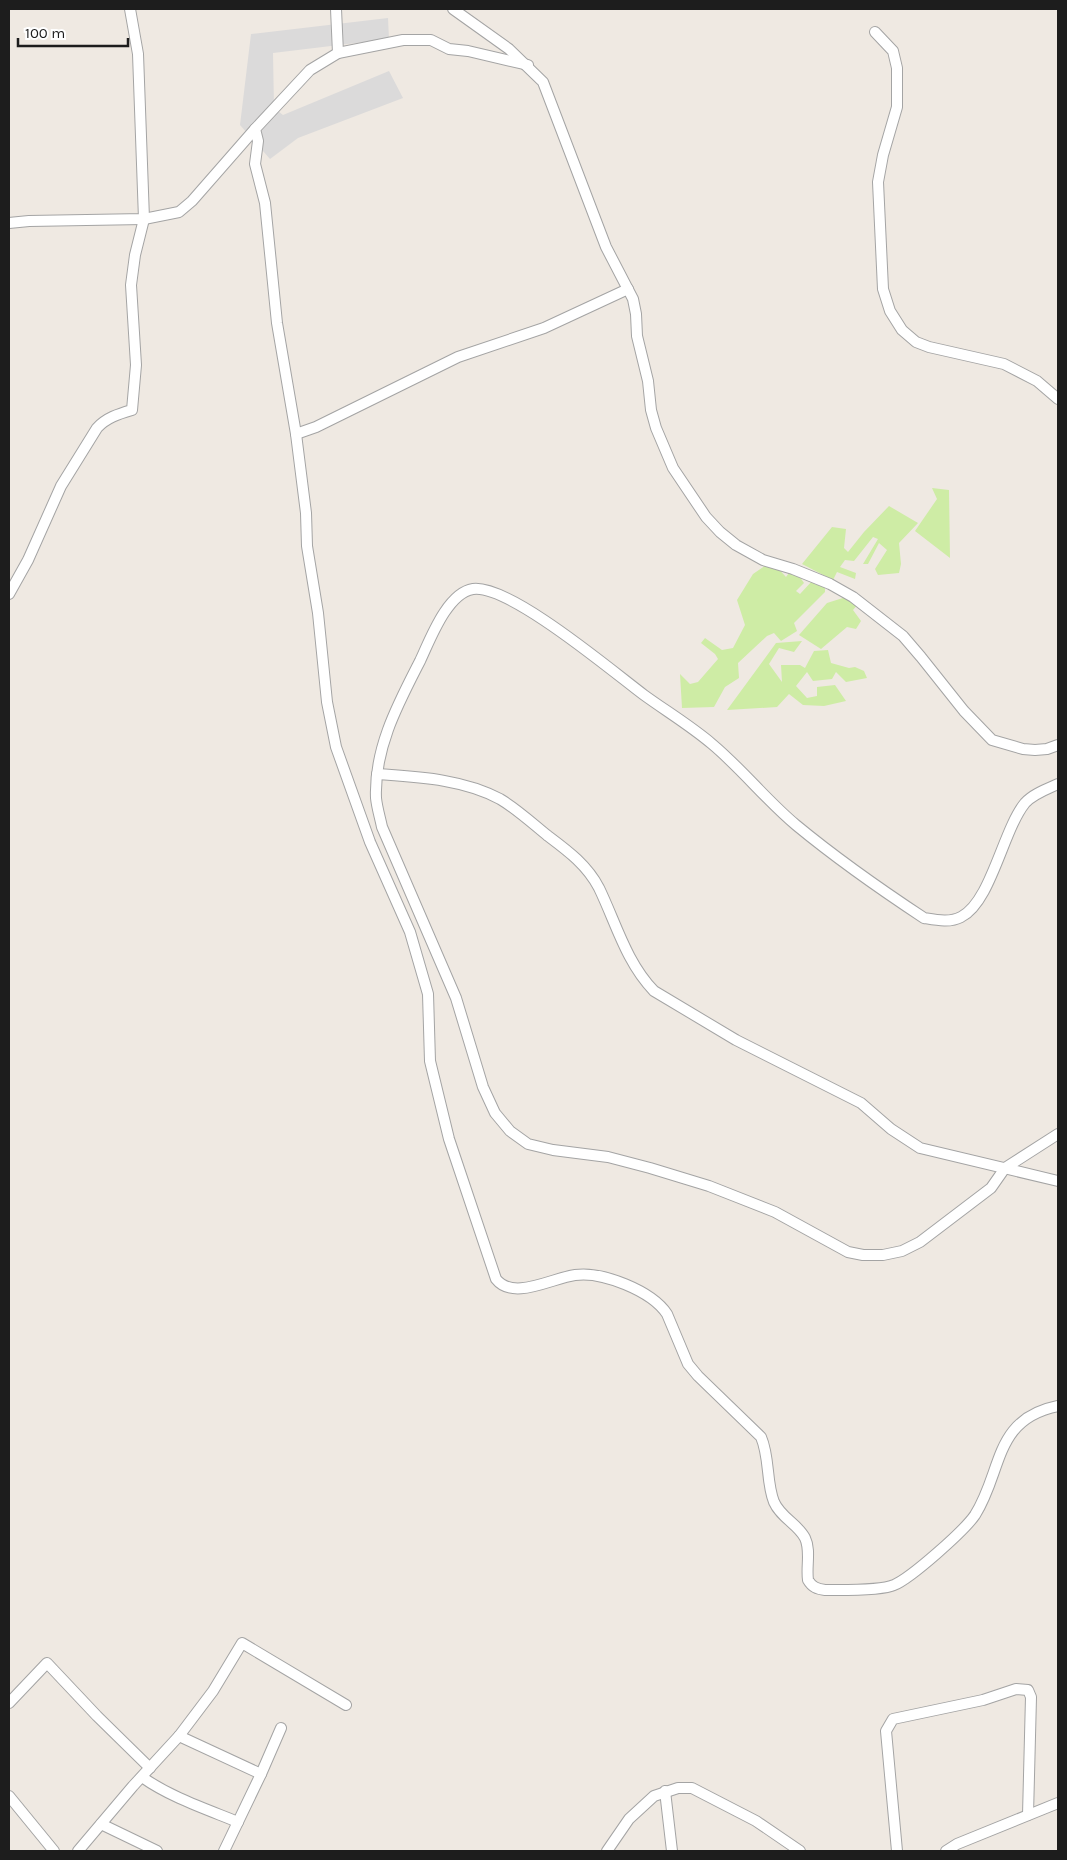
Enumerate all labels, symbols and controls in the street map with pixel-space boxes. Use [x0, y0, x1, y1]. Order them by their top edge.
scale bar [18, 15, 128, 47]
text: 100 m [25, 24, 65, 42]

